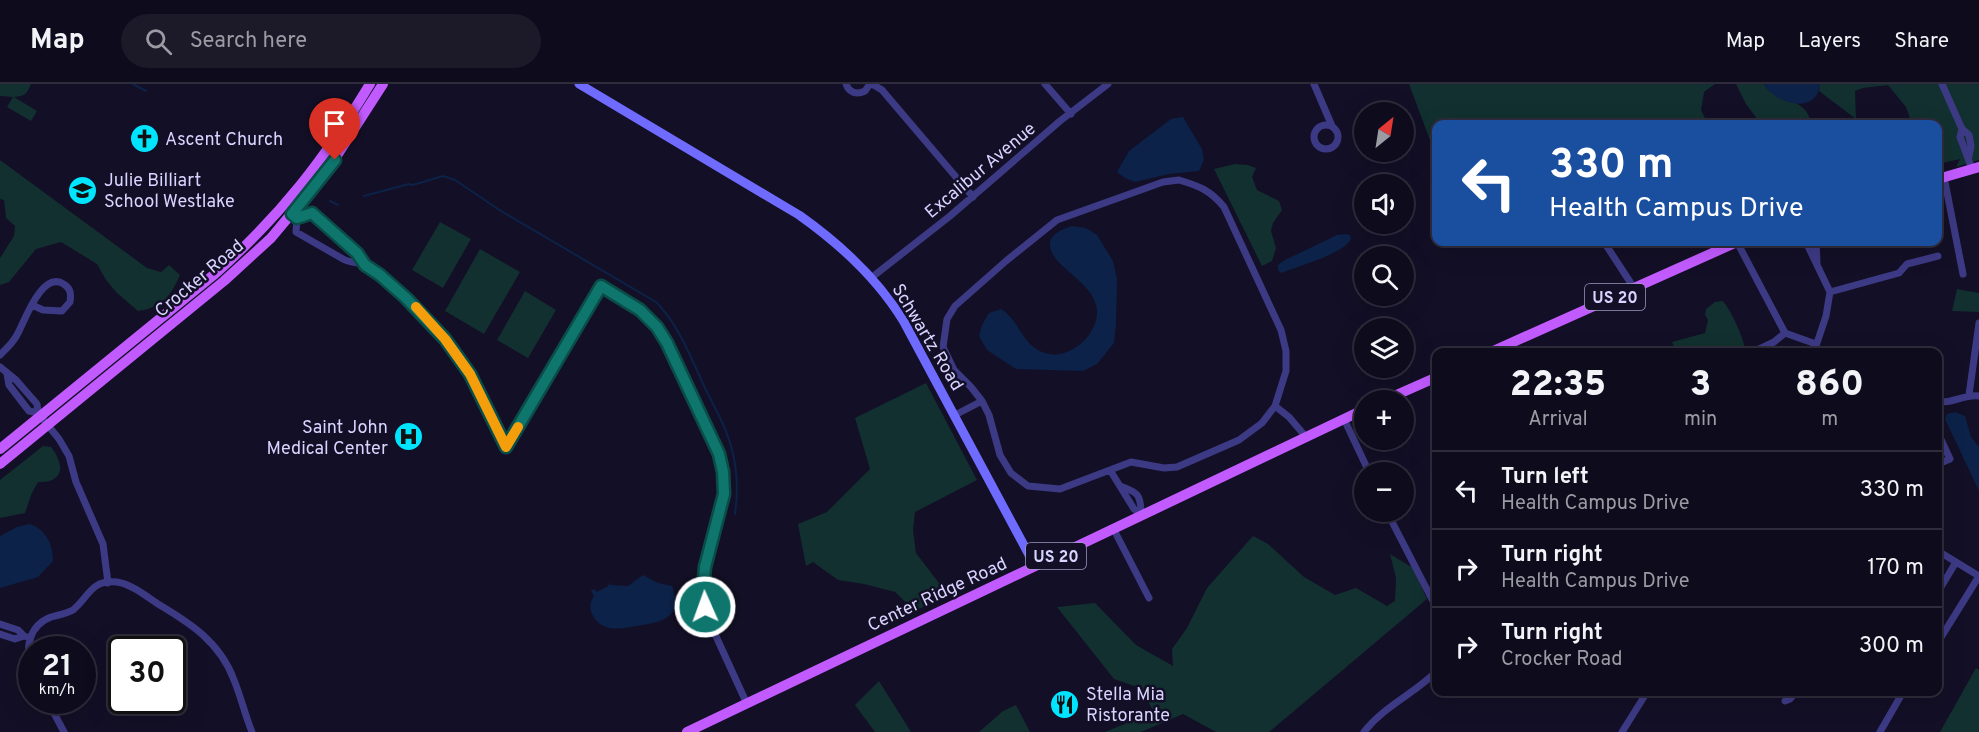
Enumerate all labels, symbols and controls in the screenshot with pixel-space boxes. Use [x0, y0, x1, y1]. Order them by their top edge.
search box [121, 14, 541, 68]
text: Map [30, 23, 85, 59]
icon: search [142, 25, 175, 58]
text: Search here [190, 28, 307, 55]
text: Map [1726, 28, 1765, 55]
text: Layers [1798, 28, 1861, 55]
text: Share [1894, 28, 1949, 55]
pin [309, 98, 360, 160]
north arrow [1354, 102, 1414, 162]
map controls [1354, 102, 1414, 522]
icon: arrive [318, 107, 351, 140]
street label: Excalibur Avenue [921, 118, 1041, 224]
church icon: Ascent Church [128, 123, 160, 155]
place label: Ascent Church [165, 129, 283, 152]
text: 330 m [1549, 140, 1674, 193]
icon: left [1450, 144, 1528, 222]
place label: Julie Billiart School Westlake [104, 170, 235, 214]
school or university icon: Julie Billiart School Westlake [67, 174, 99, 206]
button: sound [1354, 174, 1414, 234]
text: Health Campus Drive [1549, 192, 1804, 226]
street label: Crocker Road [151, 235, 249, 323]
button: search [1354, 246, 1414, 306]
street label: Schwartz Road [886, 280, 968, 395]
road number: US 20 [1585, 284, 1645, 310]
button: layers [1354, 318, 1414, 378]
text: 22:35 [1510, 363, 1606, 409]
text: 3 [1690, 363, 1711, 409]
text: 860 [1795, 363, 1864, 409]
button: + [1354, 390, 1414, 450]
text: Arrival [1528, 407, 1588, 433]
text: min [1684, 407, 1717, 433]
text: m [1821, 407, 1838, 433]
place label: Saint John Medical Center [267, 417, 388, 461]
hospital icon: Saint John Medical Center [393, 421, 425, 453]
button: − [1354, 462, 1414, 522]
text: Turn left [1501, 464, 1589, 491]
icon: left [1450, 474, 1483, 507]
text: 330 m [1860, 477, 1924, 504]
text: Health Campus Drive [1501, 491, 1690, 517]
text: Turn right [1501, 542, 1603, 569]
road number: US 20 [1026, 543, 1086, 569]
icon: right [1450, 552, 1483, 585]
street label: Center Ridge Road [864, 553, 1011, 638]
text: 170 m [1867, 555, 1924, 582]
text: Health Campus Drive [1501, 569, 1690, 595]
position arrow [673, 575, 737, 639]
text: Turn right [1501, 620, 1603, 647]
icon: right [1450, 630, 1483, 663]
text: 300 m [1859, 633, 1924, 660]
speed limit sign: 30 [108, 636, 186, 714]
text: Crocker Road [1501, 647, 1622, 673]
text: 21 [42, 649, 72, 686]
text: km/h [39, 681, 75, 700]
place label: Stella Mia Ristorante [1086, 684, 1170, 728]
restaurant icon: Stella Mia Ristorante [1049, 688, 1081, 720]

